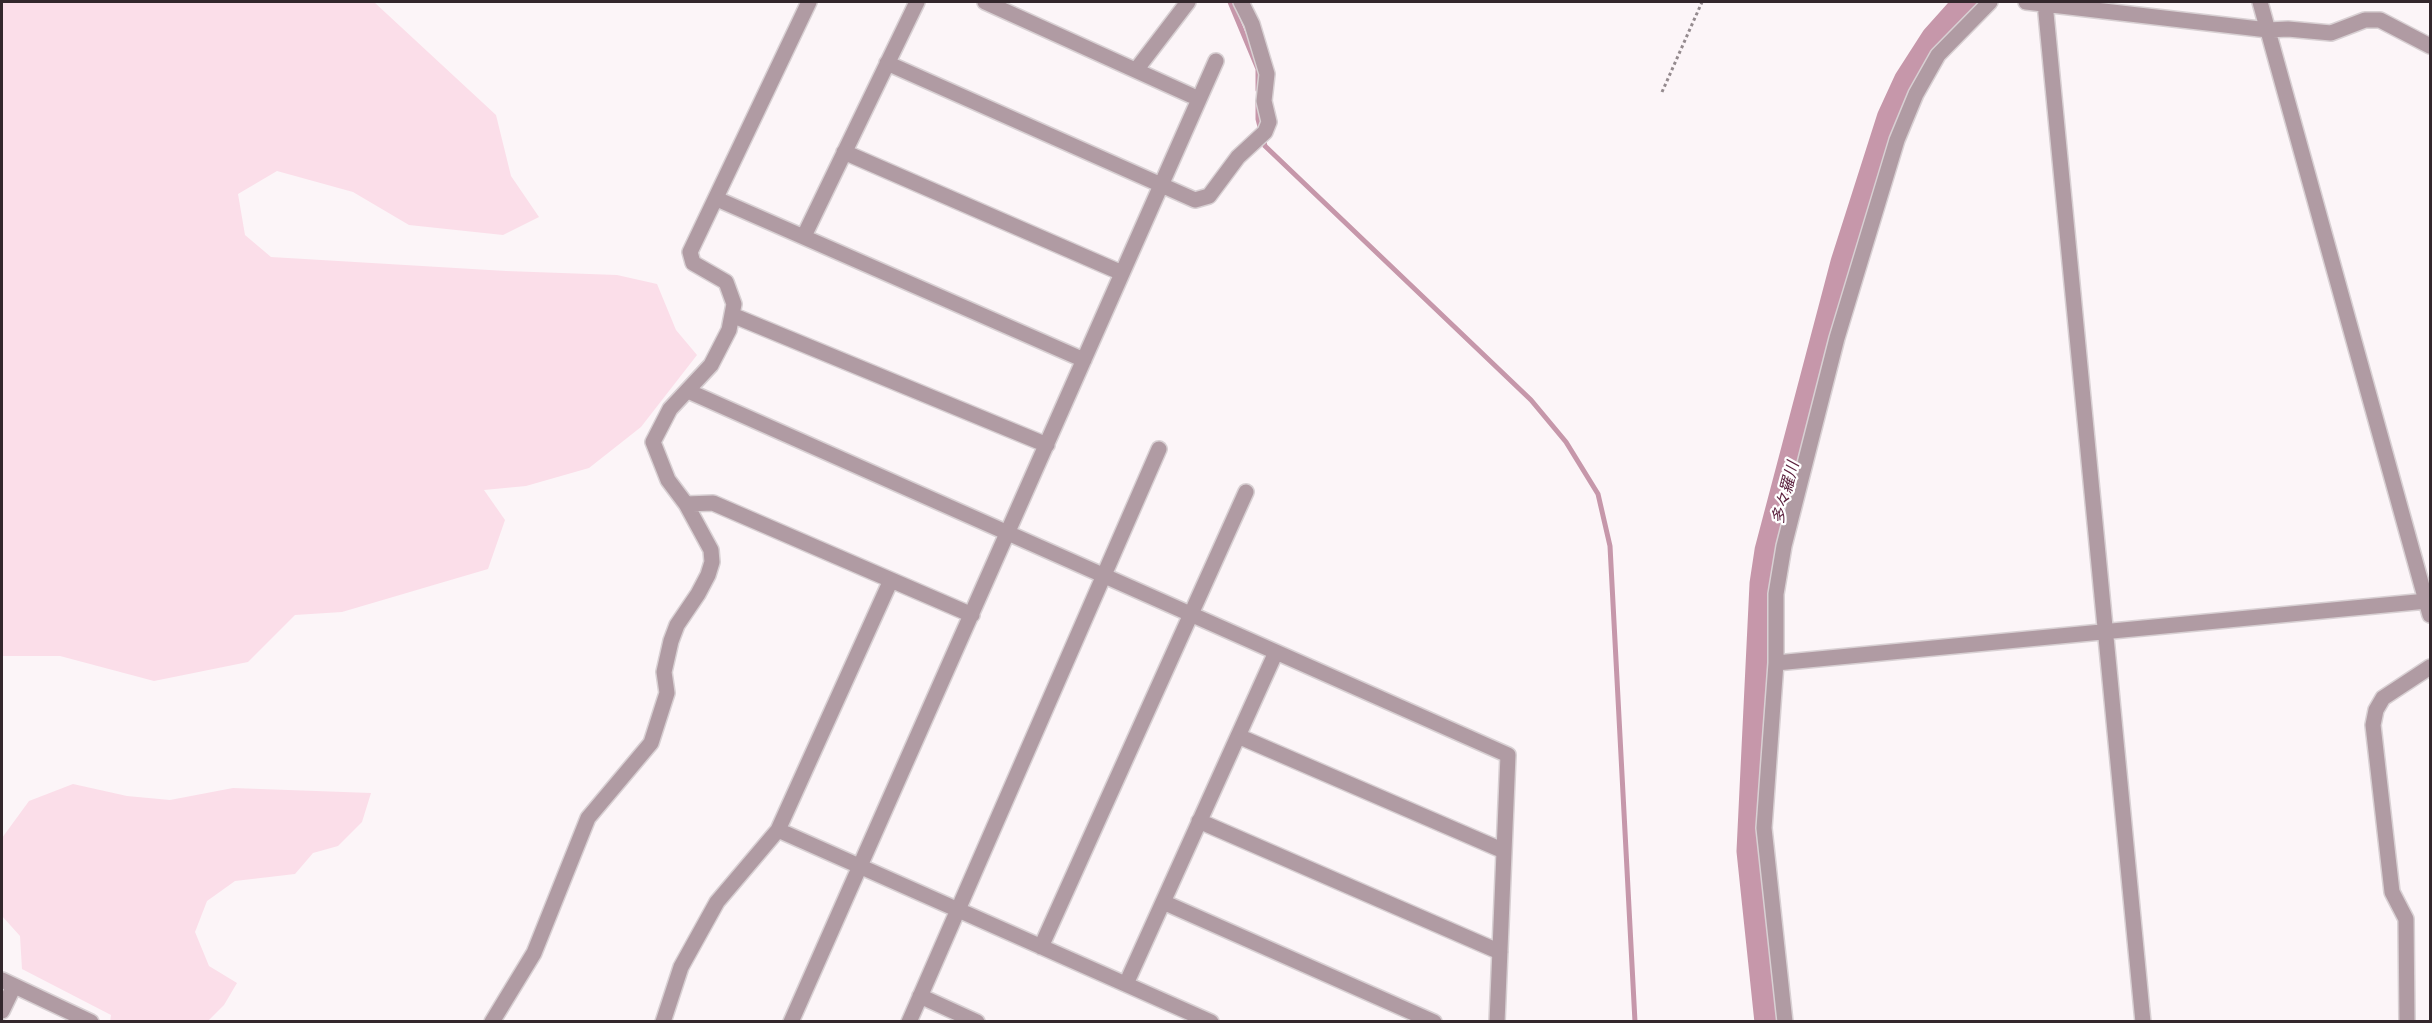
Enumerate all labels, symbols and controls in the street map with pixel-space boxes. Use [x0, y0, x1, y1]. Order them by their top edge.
water label: 多々羅川 [1768, 460, 1804, 526]

